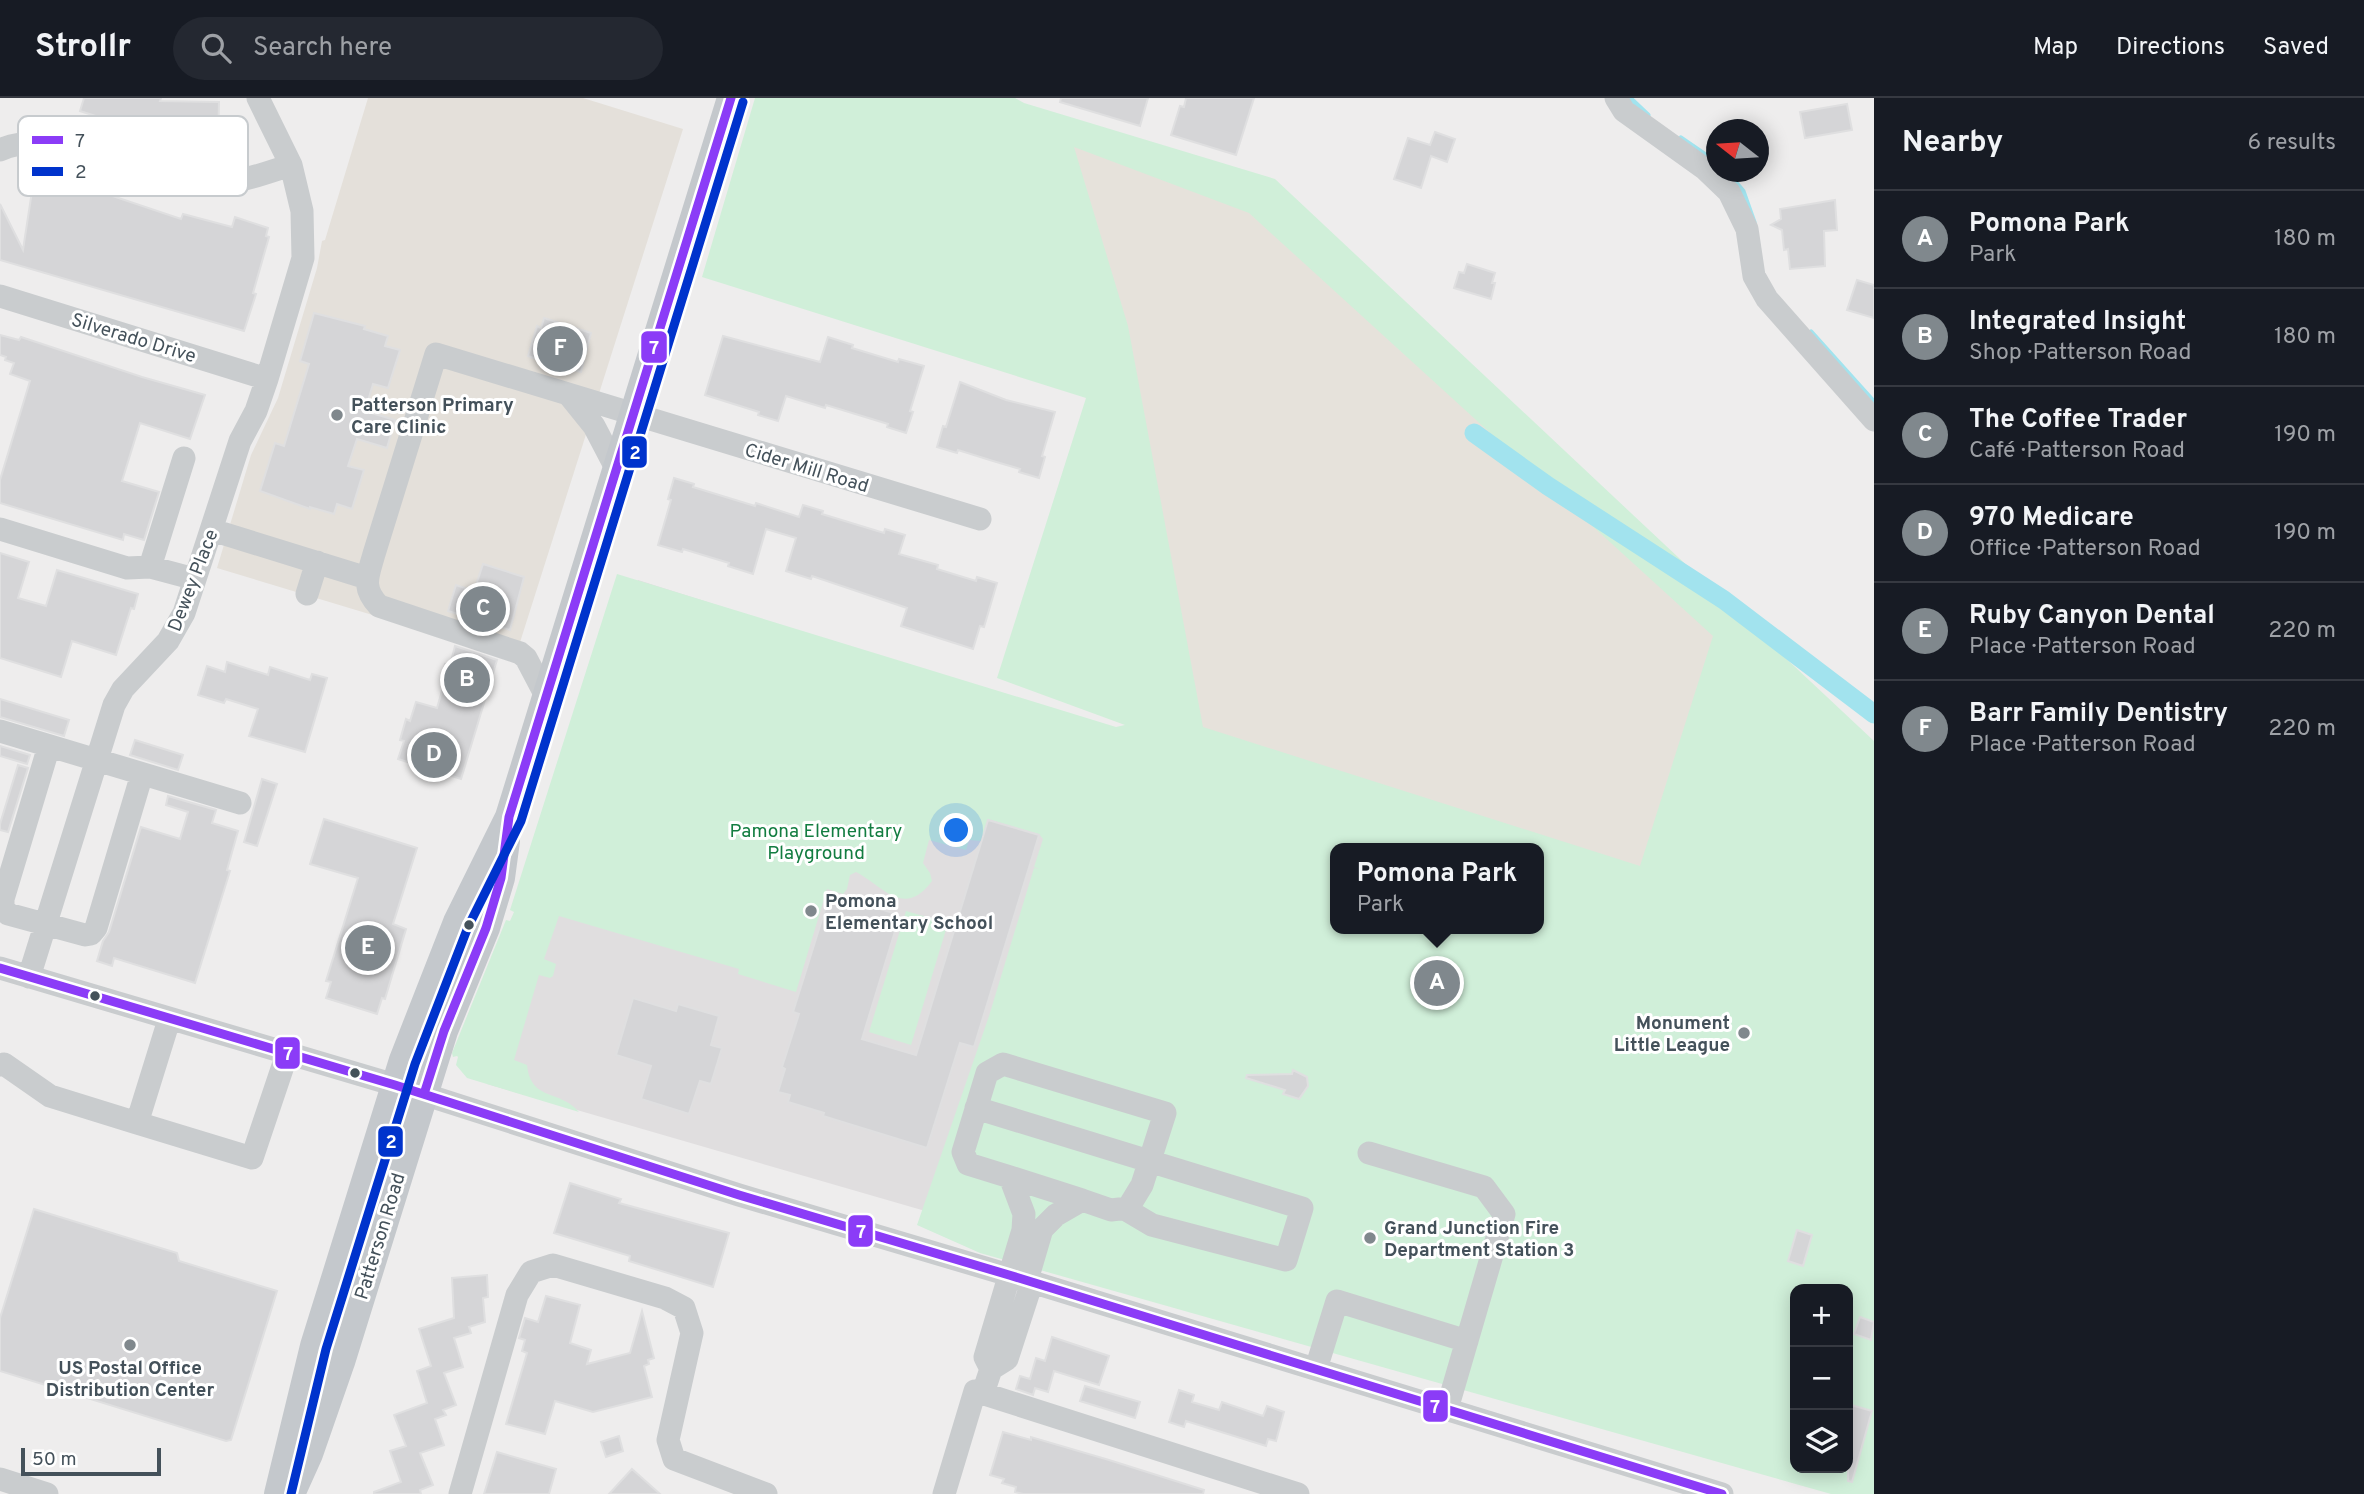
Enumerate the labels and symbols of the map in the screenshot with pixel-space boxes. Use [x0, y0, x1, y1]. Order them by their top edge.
legend [18, 116, 248, 196]
north arrow [1706, 119, 1769, 182]
text: 7 [75, 130, 85, 154]
text: 2 [75, 161, 87, 185]
street label: Silverado Drive [68, 309, 199, 369]
pin: F [537, 323, 583, 375]
line badge: 7 [640, 330, 668, 364]
text: 7 [649, 337, 659, 361]
place label: Patterson Primary Care Clinic [351, 394, 514, 440]
marker: Patterson Primary Care Clinic [329, 407, 345, 423]
line badge: 2 [621, 435, 648, 469]
street label: Cider Mill Road [741, 439, 871, 499]
text: 2 [629, 442, 641, 466]
street label: Dewey Place [163, 526, 224, 635]
pin: C [460, 583, 506, 635]
pin: B [444, 654, 490, 706]
pin: D [411, 729, 457, 781]
your location [939, 813, 973, 847]
park label: Pamona Elementary Playground [730, 820, 902, 866]
place label: Pomona Elementary School [825, 890, 993, 936]
marker: Pomona Elementary School [803, 903, 819, 919]
unlabelled marker [462, 918, 476, 932]
pin: E [345, 922, 391, 974]
pin: A [1414, 957, 1460, 1009]
unlabelled marker [88, 989, 102, 1003]
place label: Monument Little League [1614, 1012, 1730, 1058]
marker: Monument Little League [1736, 1025, 1752, 1041]
line badge: 7 [274, 1036, 301, 1070]
text: 7 [283, 1043, 293, 1067]
unlabelled marker [348, 1066, 362, 1080]
line badge: 2 [377, 1125, 404, 1158]
text: 2 [385, 1131, 397, 1155]
street label: Patterson Road [350, 1170, 412, 1303]
line badge: 7 [847, 1214, 874, 1248]
place label: Grand Junction Fire Department Station 3 [1384, 1217, 1574, 1263]
text: 7 [856, 1221, 866, 1245]
marker: Grand Junction Fire Department Station 3 [1362, 1230, 1378, 1246]
marker: US Postal Office Distribution Center [122, 1337, 138, 1353]
place label: US Postal Office Distribution Center [46, 1357, 214, 1403]
line badge: 7 [1422, 1389, 1449, 1423]
text: 7 [1430, 1396, 1440, 1420]
scale bar [21, 1445, 161, 1477]

